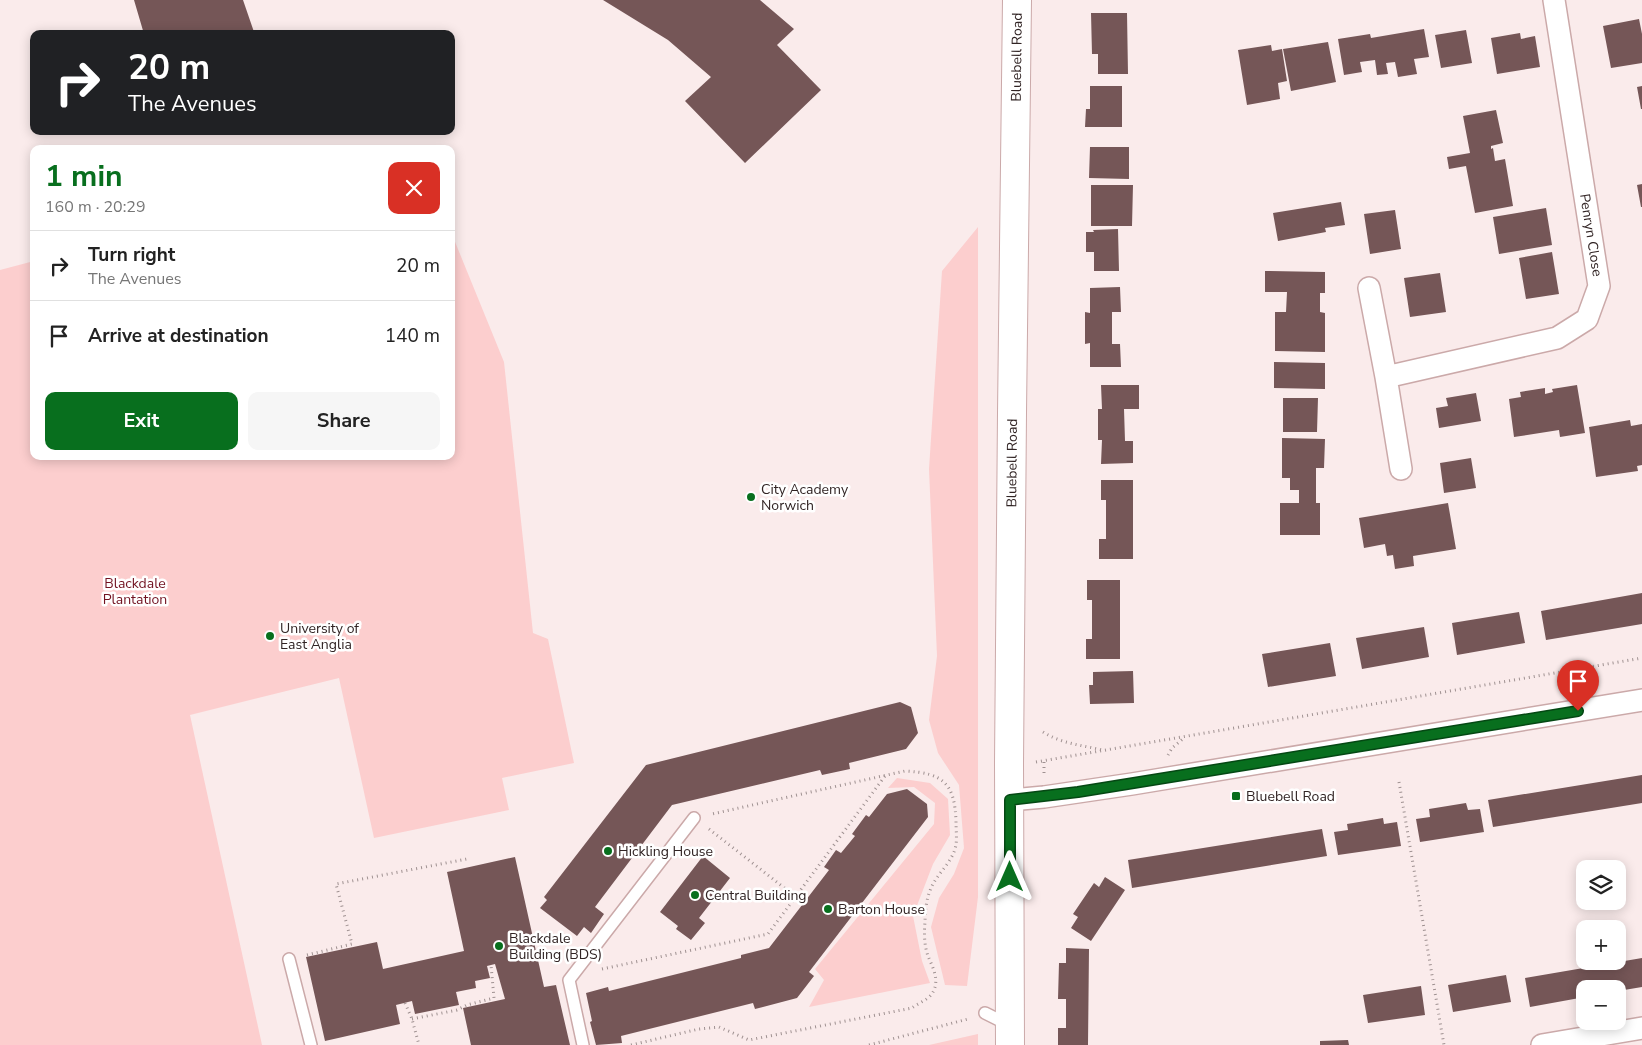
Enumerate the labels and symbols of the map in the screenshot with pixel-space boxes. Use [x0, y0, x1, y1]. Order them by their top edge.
street label: Bluebell Road [1006, 12, 1026, 102]
street label: Penryn Close [1575, 192, 1607, 278]
street label: Bluebell Road [1002, 418, 1021, 508]
place label: City Academy Norwich [761, 480, 849, 515]
marker: City Academy Norwich [745, 491, 757, 503]
park label: Blackdale Plantation [103, 574, 167, 609]
place label: University of East Anglia [280, 619, 359, 654]
marker: University of East Anglia [264, 630, 276, 642]
pin [1557, 660, 1599, 711]
place label: Bluebell Road [1246, 787, 1335, 806]
marker: Bluebell Road [1230, 790, 1242, 802]
place label: Hickling House [618, 842, 713, 861]
marker: Hickling House [602, 845, 614, 857]
position arrow [983, 850, 1035, 902]
place label: Central Building [705, 886, 807, 905]
marker: Central Building [689, 889, 701, 901]
place label: Barton House [838, 900, 925, 919]
marker: Barton House [822, 903, 834, 915]
place label: Blackdale Building (BDS) [509, 929, 602, 964]
marker: Blackdale Building (BDS) [493, 940, 505, 952]

